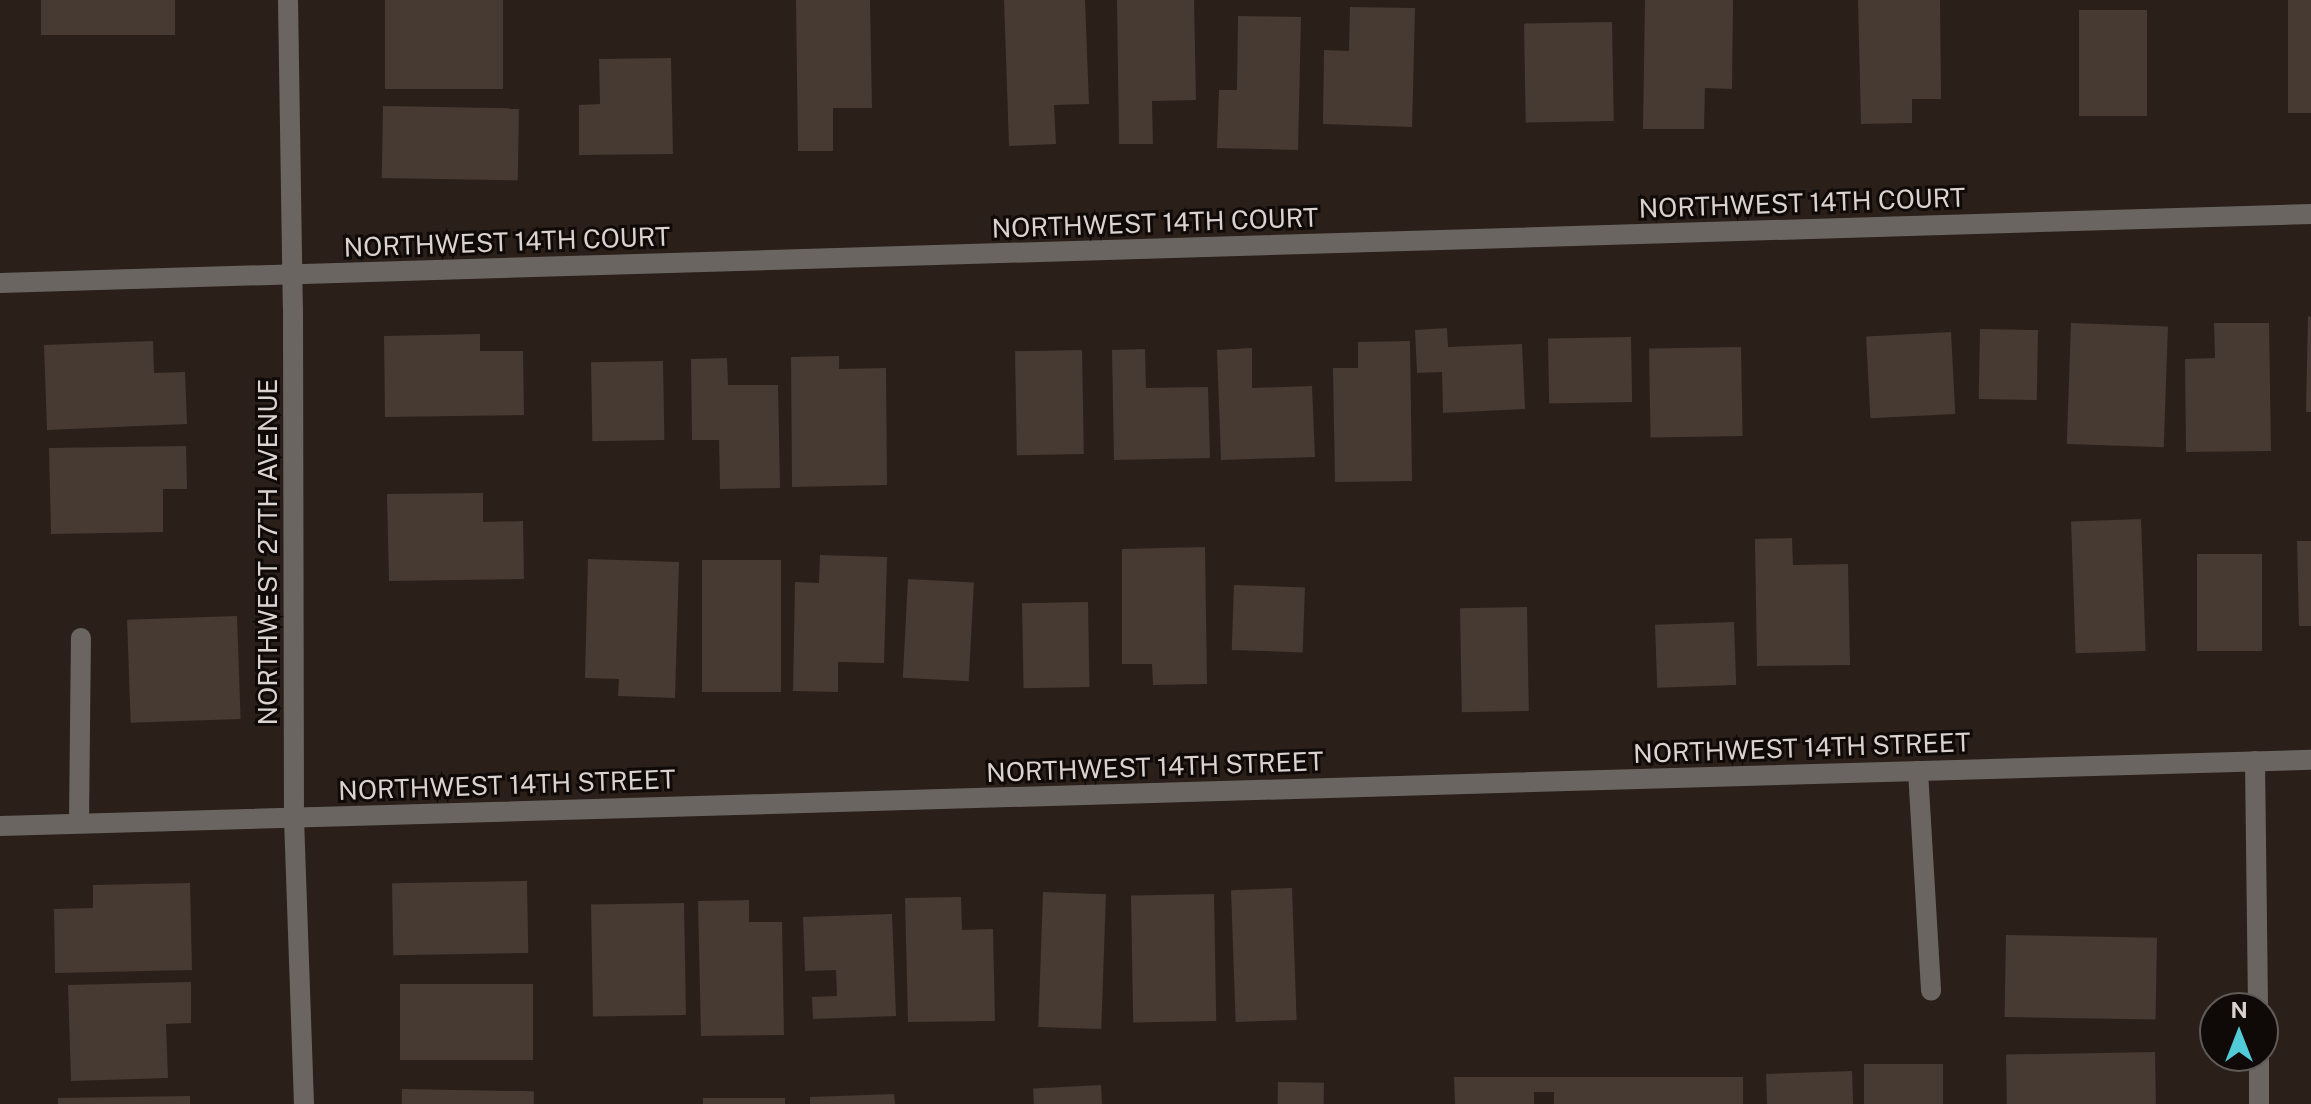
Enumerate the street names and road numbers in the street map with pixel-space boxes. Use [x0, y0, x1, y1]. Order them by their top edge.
street label: NORTHWEST 14TH COURT [1638, 182, 1966, 224]
street label: NORTHWEST 14TH COURT [991, 202, 1319, 244]
street label: NORTHWEST 14TH COURT [343, 221, 671, 263]
street label: NORTHWEST 27TH AVENUE [252, 379, 284, 725]
street label: NORTHWEST 14TH STREET [1633, 727, 1971, 769]
street label: NORTHWEST 14TH STREET [986, 746, 1324, 788]
street label: NORTHWEST 14TH STREET [338, 764, 676, 806]

